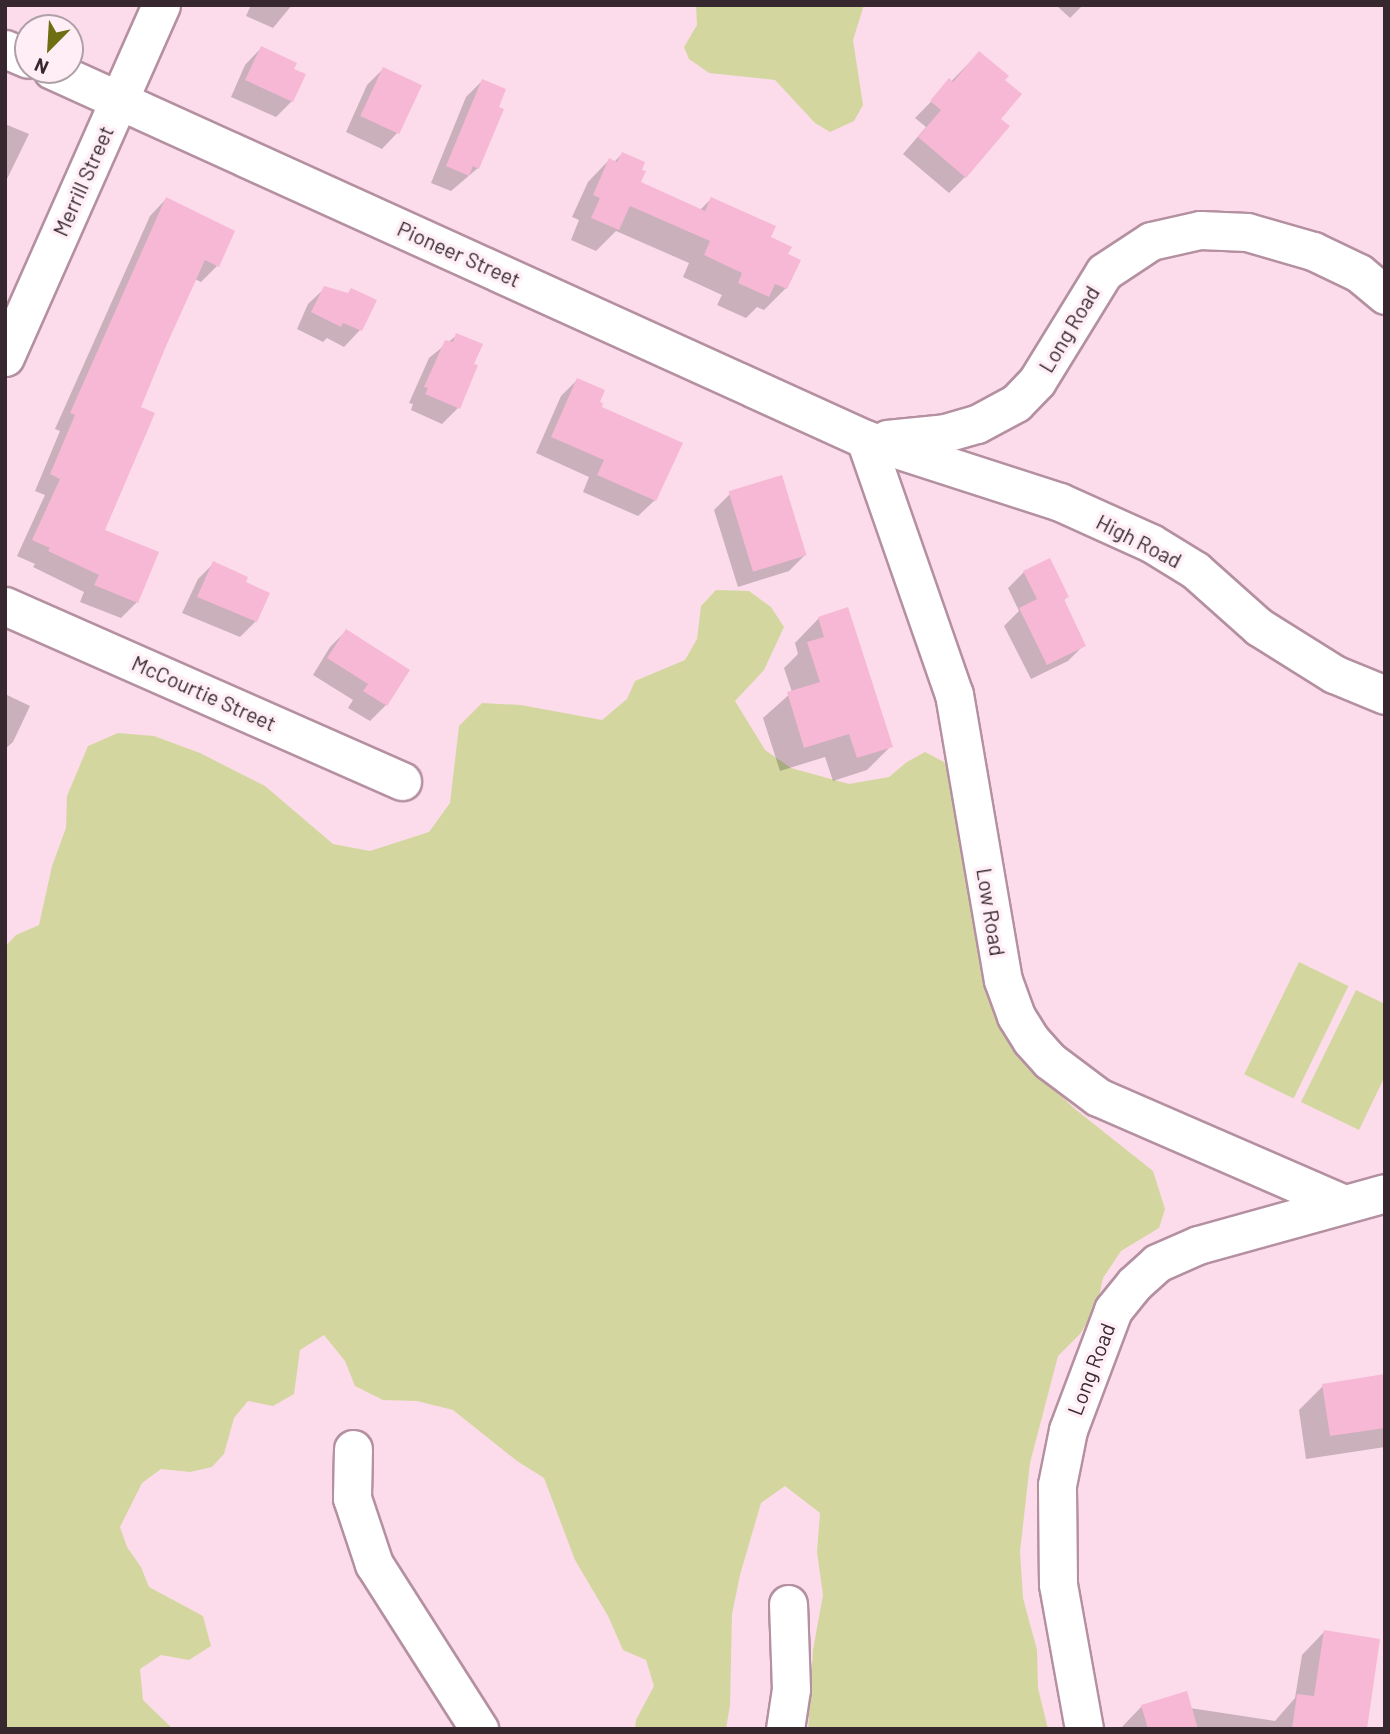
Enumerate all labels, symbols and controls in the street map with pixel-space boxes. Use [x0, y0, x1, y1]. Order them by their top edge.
north arrow [14, 14, 84, 84]
text: N [31, 54, 52, 80]
street label: Merrill Street [47, 122, 119, 240]
street label: Pioneer Street [394, 216, 524, 292]
street label: Long Road [1033, 281, 1105, 377]
street label: High Road [1092, 509, 1186, 573]
street label: McCourtie Street [128, 650, 280, 736]
street label: Low Road [972, 866, 1010, 958]
street label: Long Road [1062, 1319, 1120, 1419]

